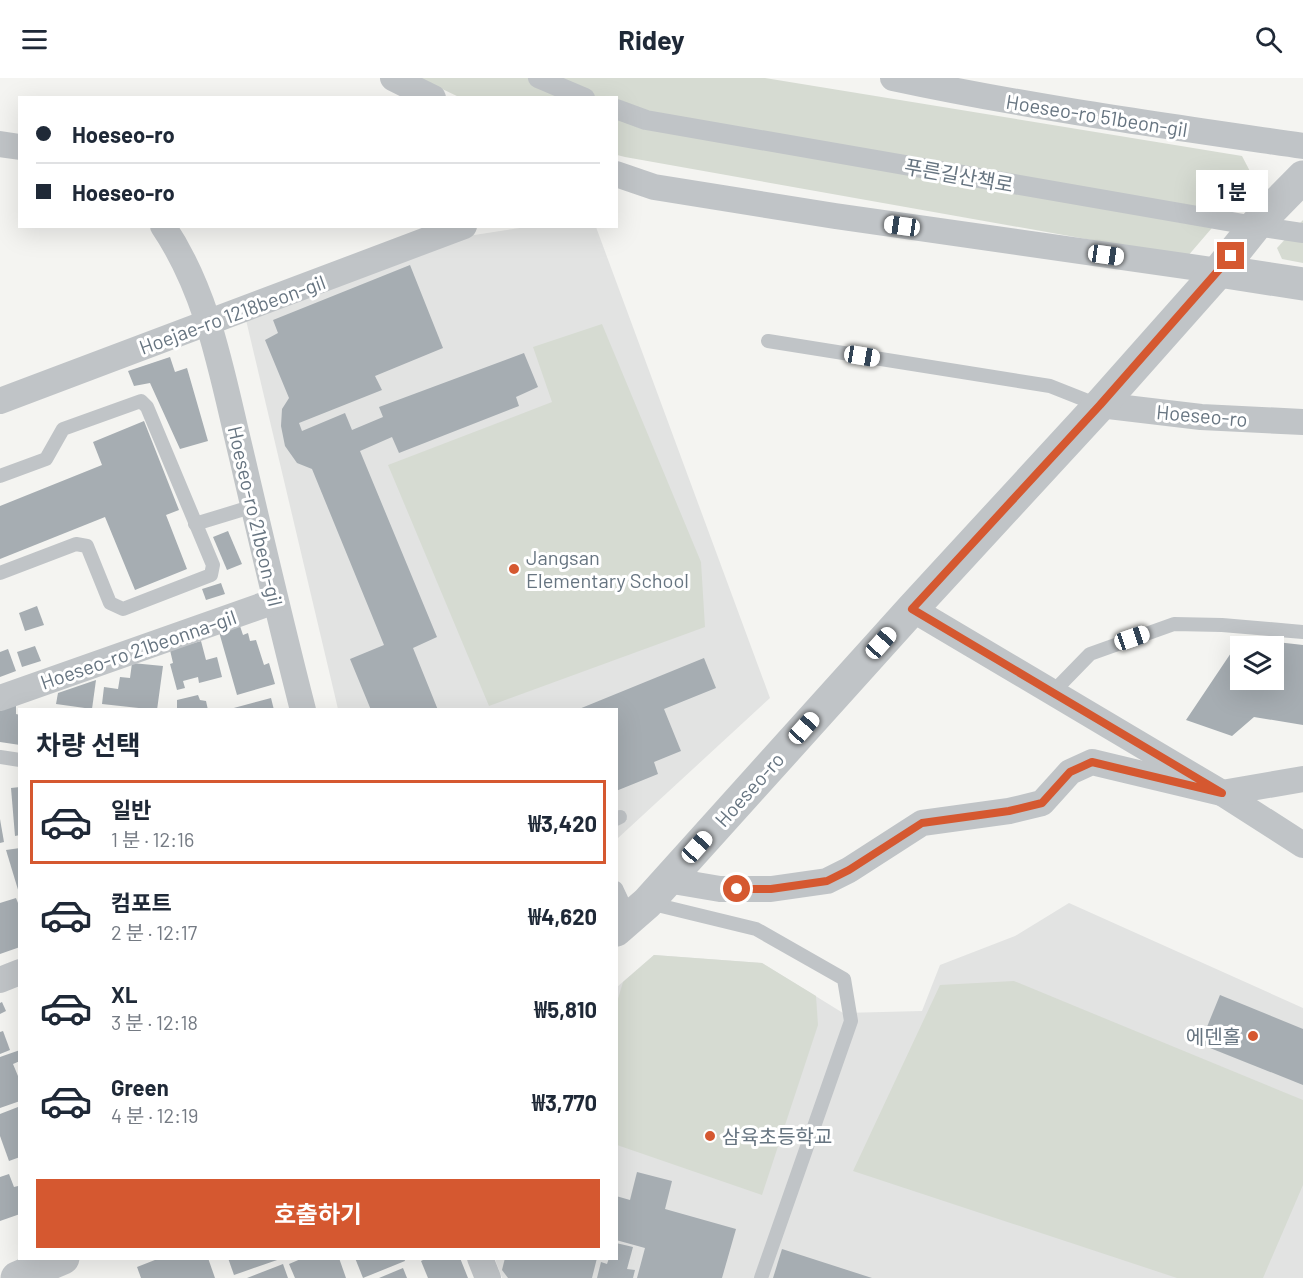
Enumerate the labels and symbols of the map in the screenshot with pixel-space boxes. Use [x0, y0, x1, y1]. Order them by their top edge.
street label: Hoeseo-ro 51beon-gil [1004, 89, 1190, 141]
street label: 푸른길산책로 [903, 154, 1015, 196]
callout: 1 분 [1195, 169, 1267, 211]
car [883, 215, 921, 237]
route end [1217, 242, 1244, 269]
car [1087, 244, 1125, 266]
street label: Hoejae-ro 1218beon-gil [136, 269, 328, 359]
car [843, 344, 881, 368]
street label: Hoeseo-ro [1155, 399, 1249, 431]
street label: Hoeseo-ro 21beon-gil [224, 424, 288, 608]
place label: Jangsan Elementary School [526, 545, 689, 592]
marker: Jangsan Elementary School [507, 562, 521, 576]
street label: Hoeseo-ro 21beonna-gil [37, 604, 239, 694]
car [862, 624, 900, 662]
car [1112, 624, 1152, 652]
car [785, 709, 823, 747]
street label: Hoeseo-ro [709, 747, 789, 831]
car [678, 828, 716, 866]
route start [723, 875, 750, 902]
place label: 에덴홀 [1186, 1024, 1241, 1048]
marker: 에덴홀 [1246, 1029, 1260, 1043]
place label: 삼육초등학교 [722, 1124, 832, 1148]
marker: 삼육초등학교 [703, 1129, 717, 1143]

